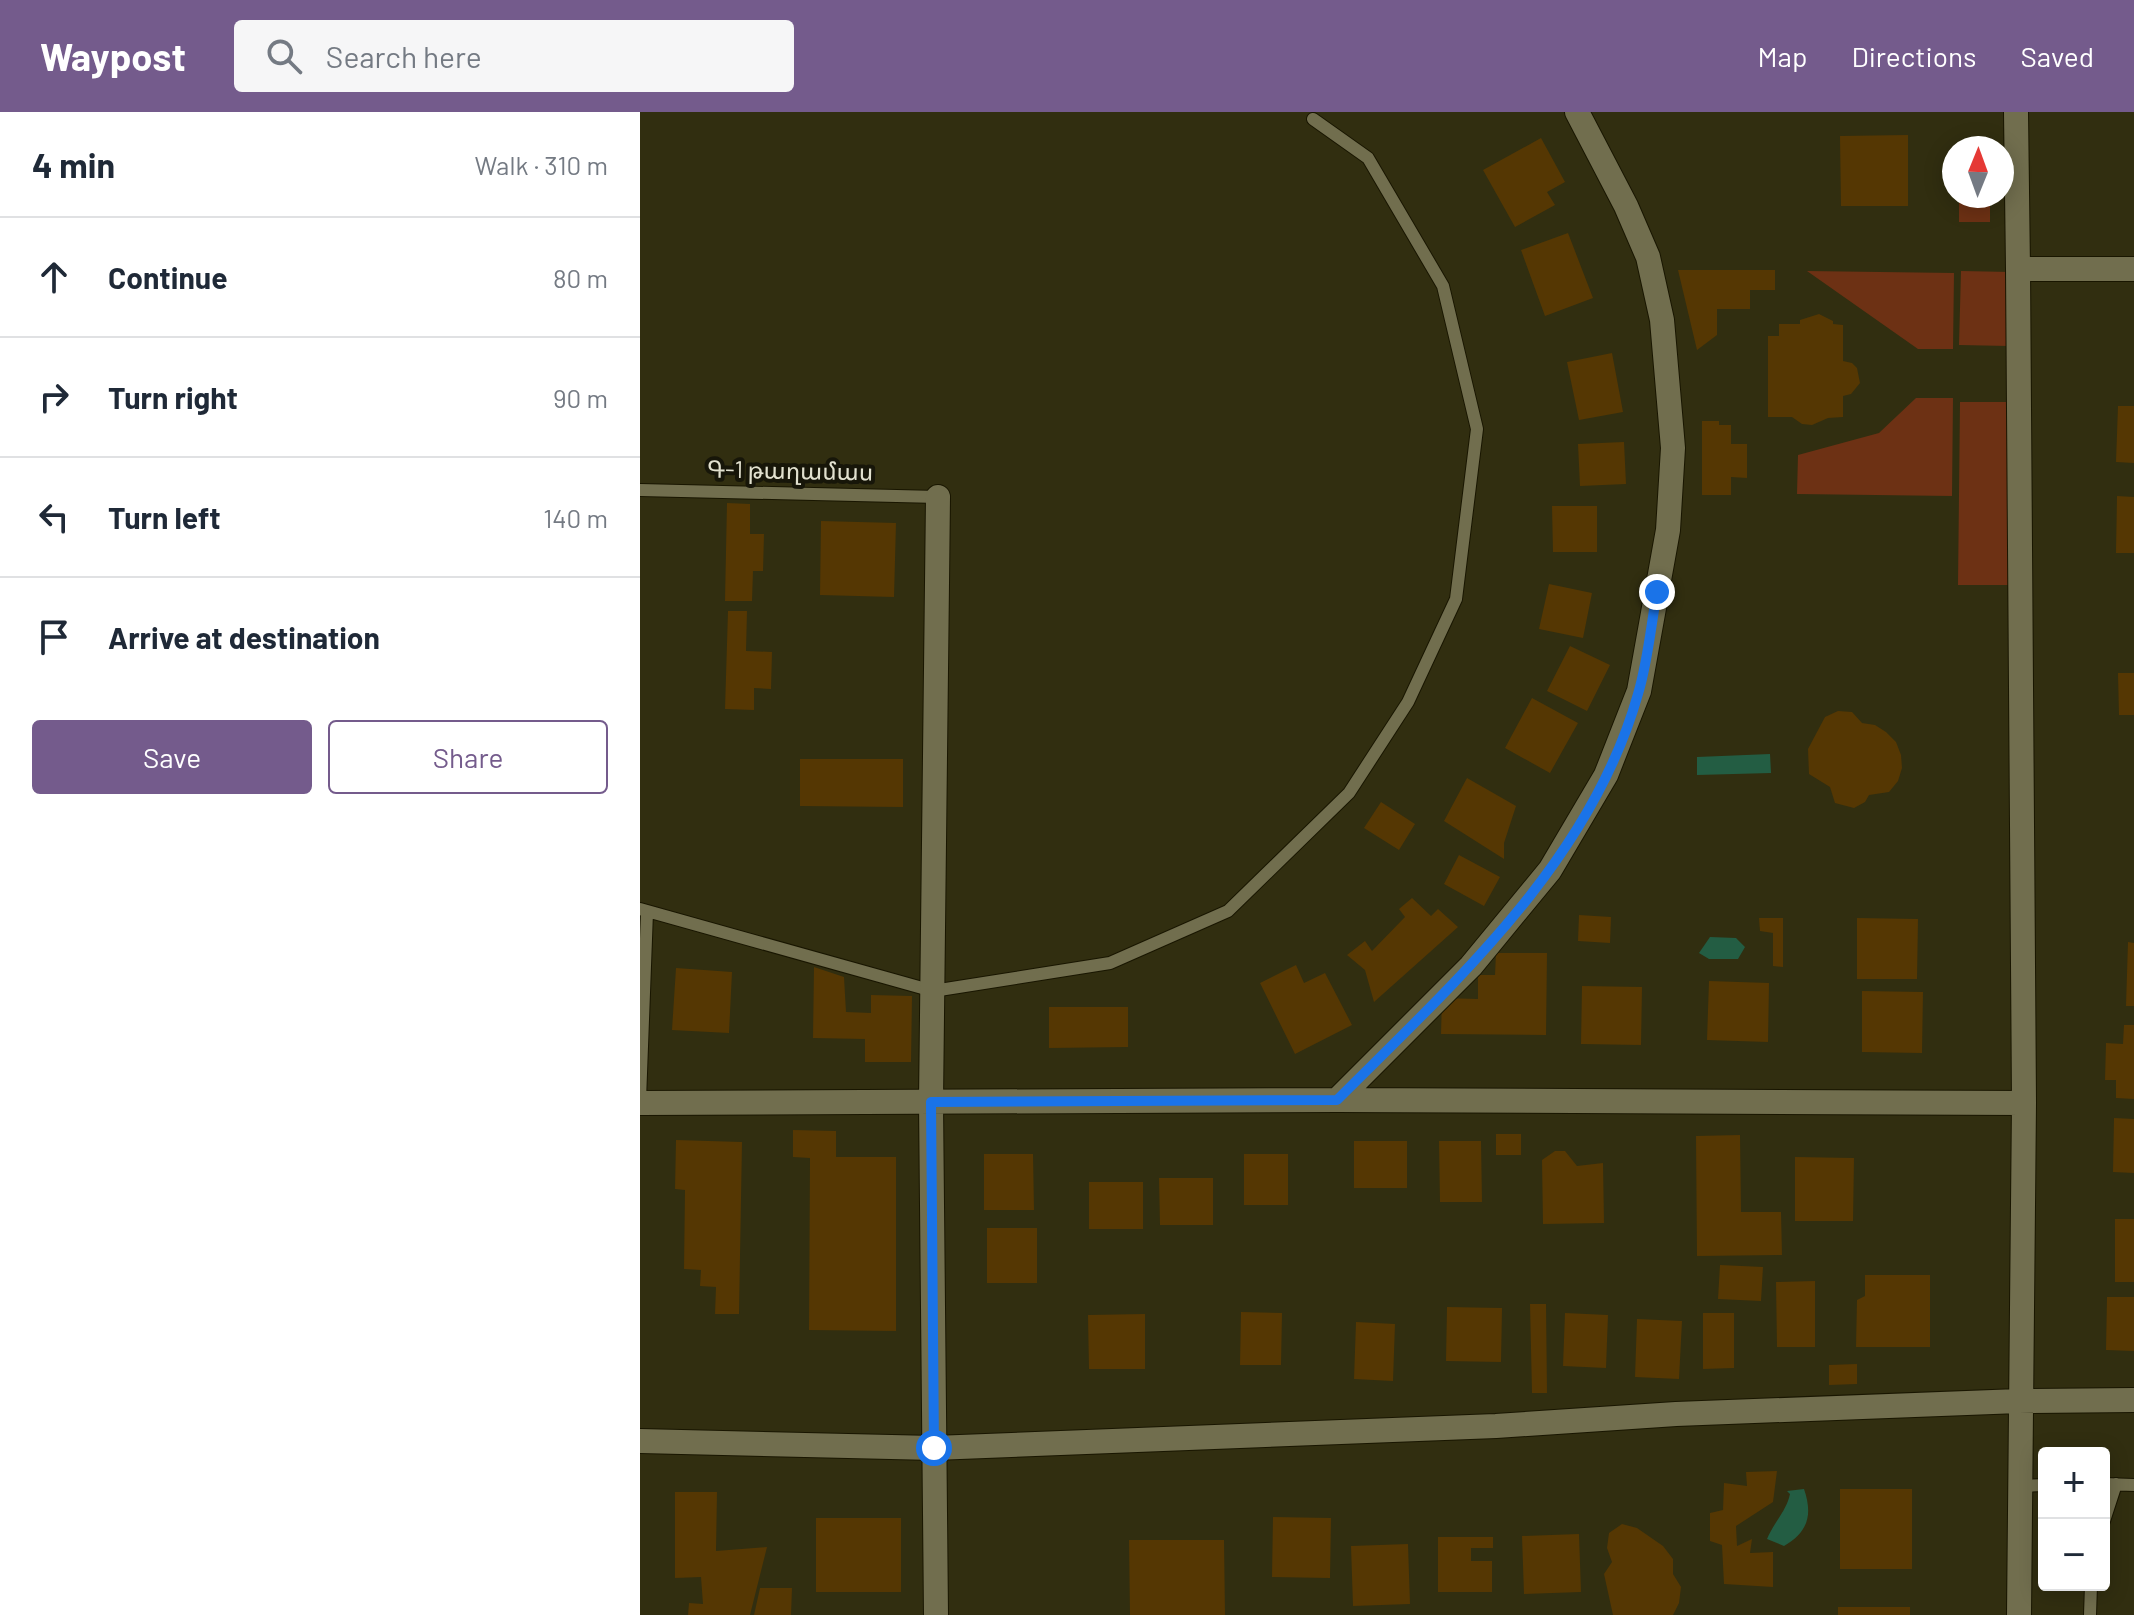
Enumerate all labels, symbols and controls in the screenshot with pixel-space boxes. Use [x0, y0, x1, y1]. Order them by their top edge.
search box [234, 20, 794, 92]
text: Waypost [40, 33, 186, 79]
icon: search [262, 34, 306, 78]
text: Search here [326, 38, 482, 74]
text: Map [1758, 39, 1807, 73]
text: Directions [1851, 39, 1977, 73]
text: Saved [2021, 39, 2094, 73]
north arrow [1942, 136, 2014, 208]
text: 4 min [32, 144, 115, 185]
text: Walk · 310 m [475, 149, 608, 180]
icon: ahead [32, 255, 76, 299]
text: Continue [108, 259, 228, 295]
text: 80 m [553, 262, 608, 293]
icon: right [32, 375, 76, 419]
text: Turn right [108, 379, 238, 415]
text: 90 m [553, 382, 608, 413]
street label: Գ-1 թաղամաս [707, 454, 873, 486]
icon: left [32, 495, 76, 539]
text: Turn left [108, 499, 221, 535]
text: 140 m [543, 502, 608, 533]
route end [1639, 574, 1675, 610]
icon: arrive [32, 615, 76, 659]
text: Arrive at destination [108, 619, 380, 655]
button: Save [32, 720, 312, 794]
button: Share [328, 720, 608, 794]
route start [916, 1430, 952, 1466]
map controls [2038, 1447, 2110, 1591]
button: + [2038, 1447, 2110, 1519]
button: − [2038, 1519, 2110, 1591]

